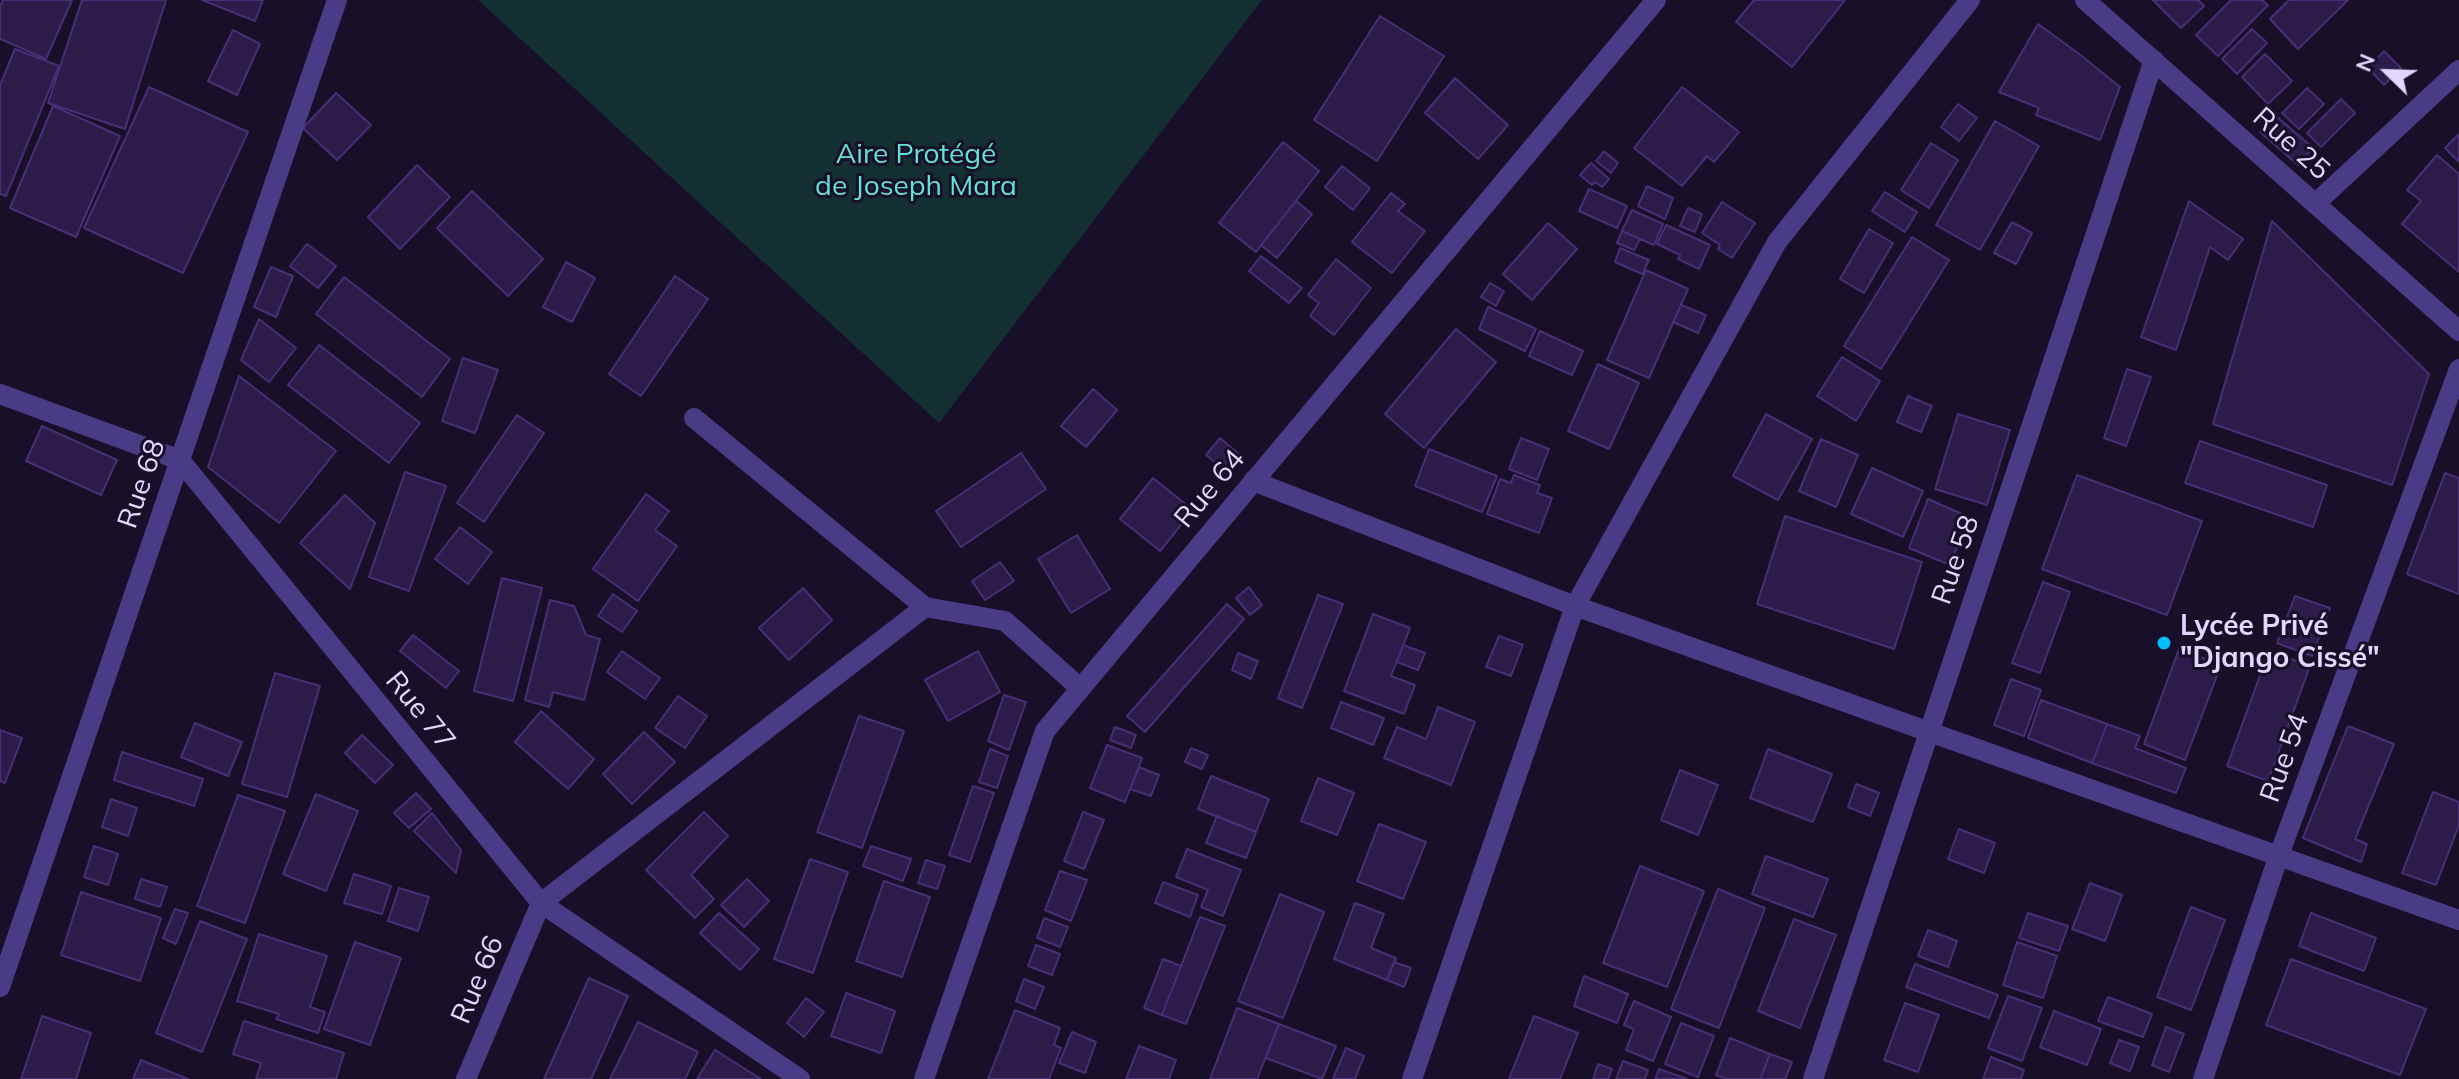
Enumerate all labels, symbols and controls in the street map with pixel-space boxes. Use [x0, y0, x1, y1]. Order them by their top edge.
north arrow [2347, 32, 2427, 112]
text: N [2349, 50, 2381, 76]
street label: Rue 25 [2246, 101, 2336, 187]
park label: Aire Protégé de Joseph Mara [815, 138, 1017, 204]
street label: Rue 68 [111, 435, 173, 533]
street label: Rue 64 [1168, 443, 1252, 535]
street label: Rue 58 [1925, 511, 1987, 609]
place label: Lycée Privé "Django Cissé" [2180, 610, 2380, 676]
marker: Lycée Privé "Django Cissé" [2155, 634, 2173, 652]
street label: Rue 77 [378, 665, 462, 757]
street label: Rue 54 [2254, 709, 2316, 807]
street label: Rue 66 [445, 931, 511, 1029]

